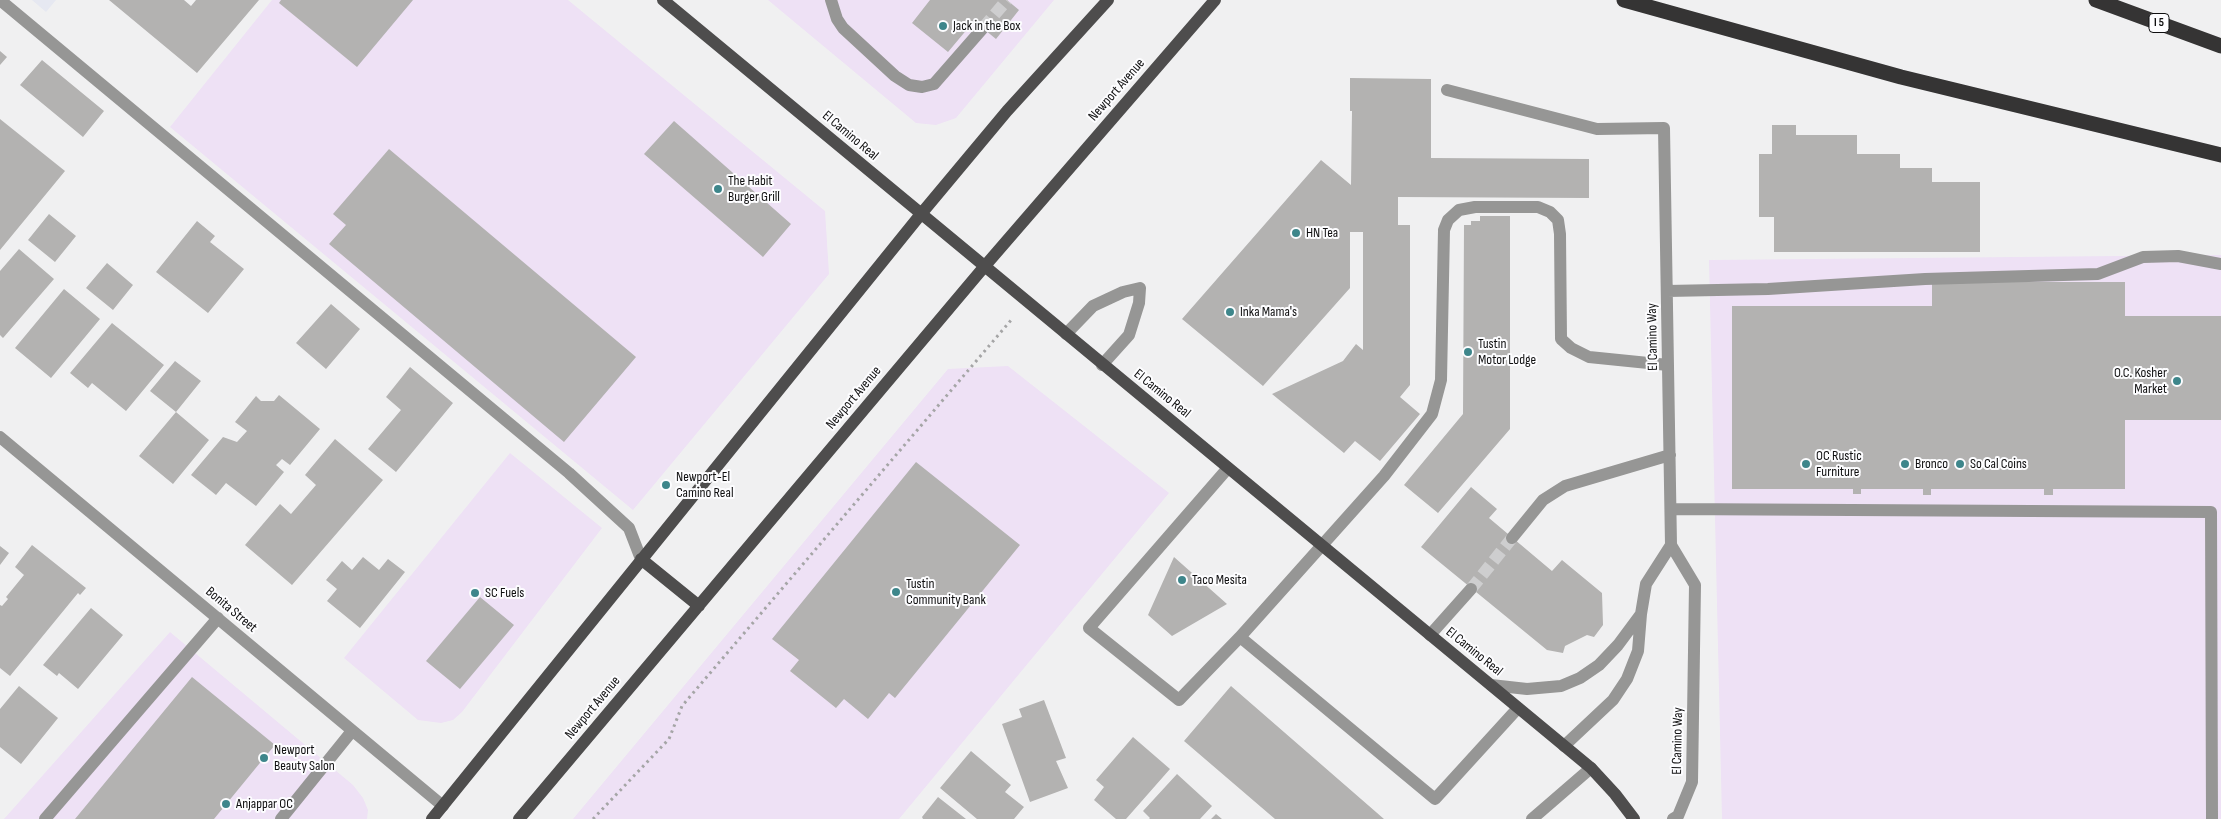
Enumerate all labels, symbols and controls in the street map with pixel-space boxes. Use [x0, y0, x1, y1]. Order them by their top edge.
road number: I 5 [2149, 13, 2169, 32]
place label: Jack in the Box [953, 18, 1021, 34]
marker: Jack in the Box [937, 20, 949, 32]
street label: Newport Avenue [1085, 55, 1149, 125]
street label: El Camino Real [819, 108, 881, 164]
place label: The Habit Burger Grill [728, 173, 780, 206]
marker: The Habit Burger Grill [712, 183, 724, 195]
place label: HN Tea [1306, 225, 1338, 241]
marker: HN Tea [1290, 227, 1302, 239]
street label: El Camino Way [1644, 303, 1662, 371]
place label: Inka Mama's [1240, 304, 1297, 320]
marker: Inka Mama's [1224, 306, 1236, 318]
place label: Tustin Motor Lodge [1478, 336, 1536, 368]
marker: Tustin Motor Lodge [1462, 346, 1474, 358]
street label: Newport Avenue [823, 363, 885, 433]
place label: O.C. Kosher Market [2114, 365, 2167, 398]
street label: El Camino Real [1130, 366, 1194, 422]
marker: O.C. Kosher Market [2171, 375, 2183, 387]
place label: OC Rustic Furniture [1816, 448, 1862, 481]
place label: Bronco [1915, 456, 1948, 472]
place label: So Cal Coins [1970, 456, 2027, 472]
marker: OC Rustic Furniture [1800, 458, 1812, 470]
marker: Bronco [1899, 458, 1911, 470]
marker: So Cal Coins [1954, 458, 1966, 470]
place label: Newport-El Camino Real [676, 469, 733, 502]
marker: Newport-El Camino Real [660, 479, 672, 491]
place label: Taco Mesita [1192, 572, 1247, 588]
marker: Taco Mesita [1176, 574, 1188, 586]
place label: Tustin Community Bank [906, 576, 986, 608]
street label: Bonita Street [202, 584, 260, 636]
place label: SC Fuels [485, 585, 524, 601]
marker: Tustin Community Bank [890, 586, 902, 598]
marker: SC Fuels [469, 587, 481, 599]
street label: El Camino Real [1442, 624, 1506, 680]
street label: Newport Avenue [562, 673, 624, 743]
street label: El Camino Way [1669, 707, 1687, 775]
place label: Newport Beauty Salon [274, 742, 335, 774]
marker: Newport Beauty Salon [258, 752, 270, 764]
place label: Anjappar OC [236, 796, 293, 812]
marker: Anjappar OC [220, 798, 232, 810]

